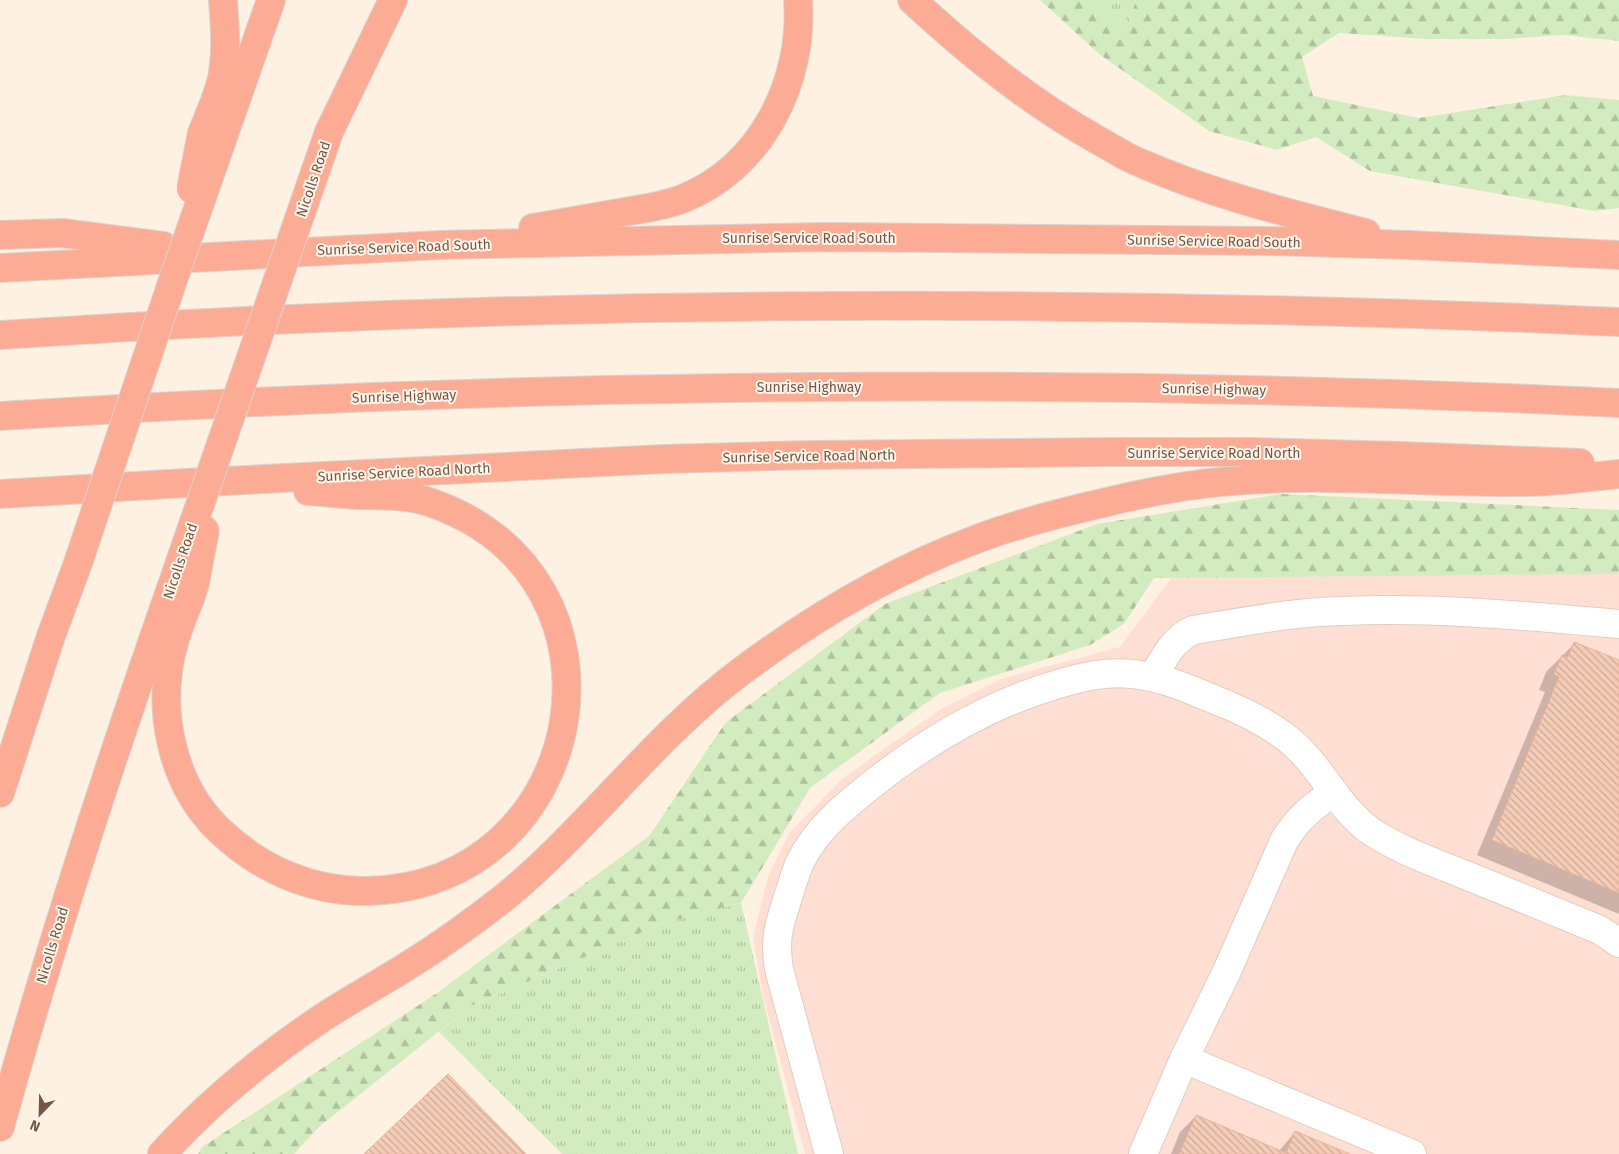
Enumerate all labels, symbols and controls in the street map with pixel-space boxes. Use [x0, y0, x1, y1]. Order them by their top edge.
street label: Nicolls Road [293, 139, 334, 219]
street label: Sunrise Service Road South [722, 230, 896, 247]
street label: Sunrise Service Road South [1127, 231, 1301, 252]
street label: Sunrise Service Road South [317, 236, 491, 259]
street label: Sunrise Highway [757, 379, 861, 396]
street label: Sunrise Highway [1162, 380, 1266, 399]
street label: Sunrise Highway [352, 386, 457, 407]
street label: Sunrise Service Road North [1128, 445, 1300, 462]
street label: Sunrise Service Road North [722, 446, 896, 467]
street label: Sunrise Service Road North [317, 459, 491, 486]
street label: Nicolls Road [160, 521, 201, 601]
street label: Nicolls Road [33, 905, 72, 985]
north arrow [15, 1089, 65, 1139]
text: N [28, 1116, 43, 1135]

